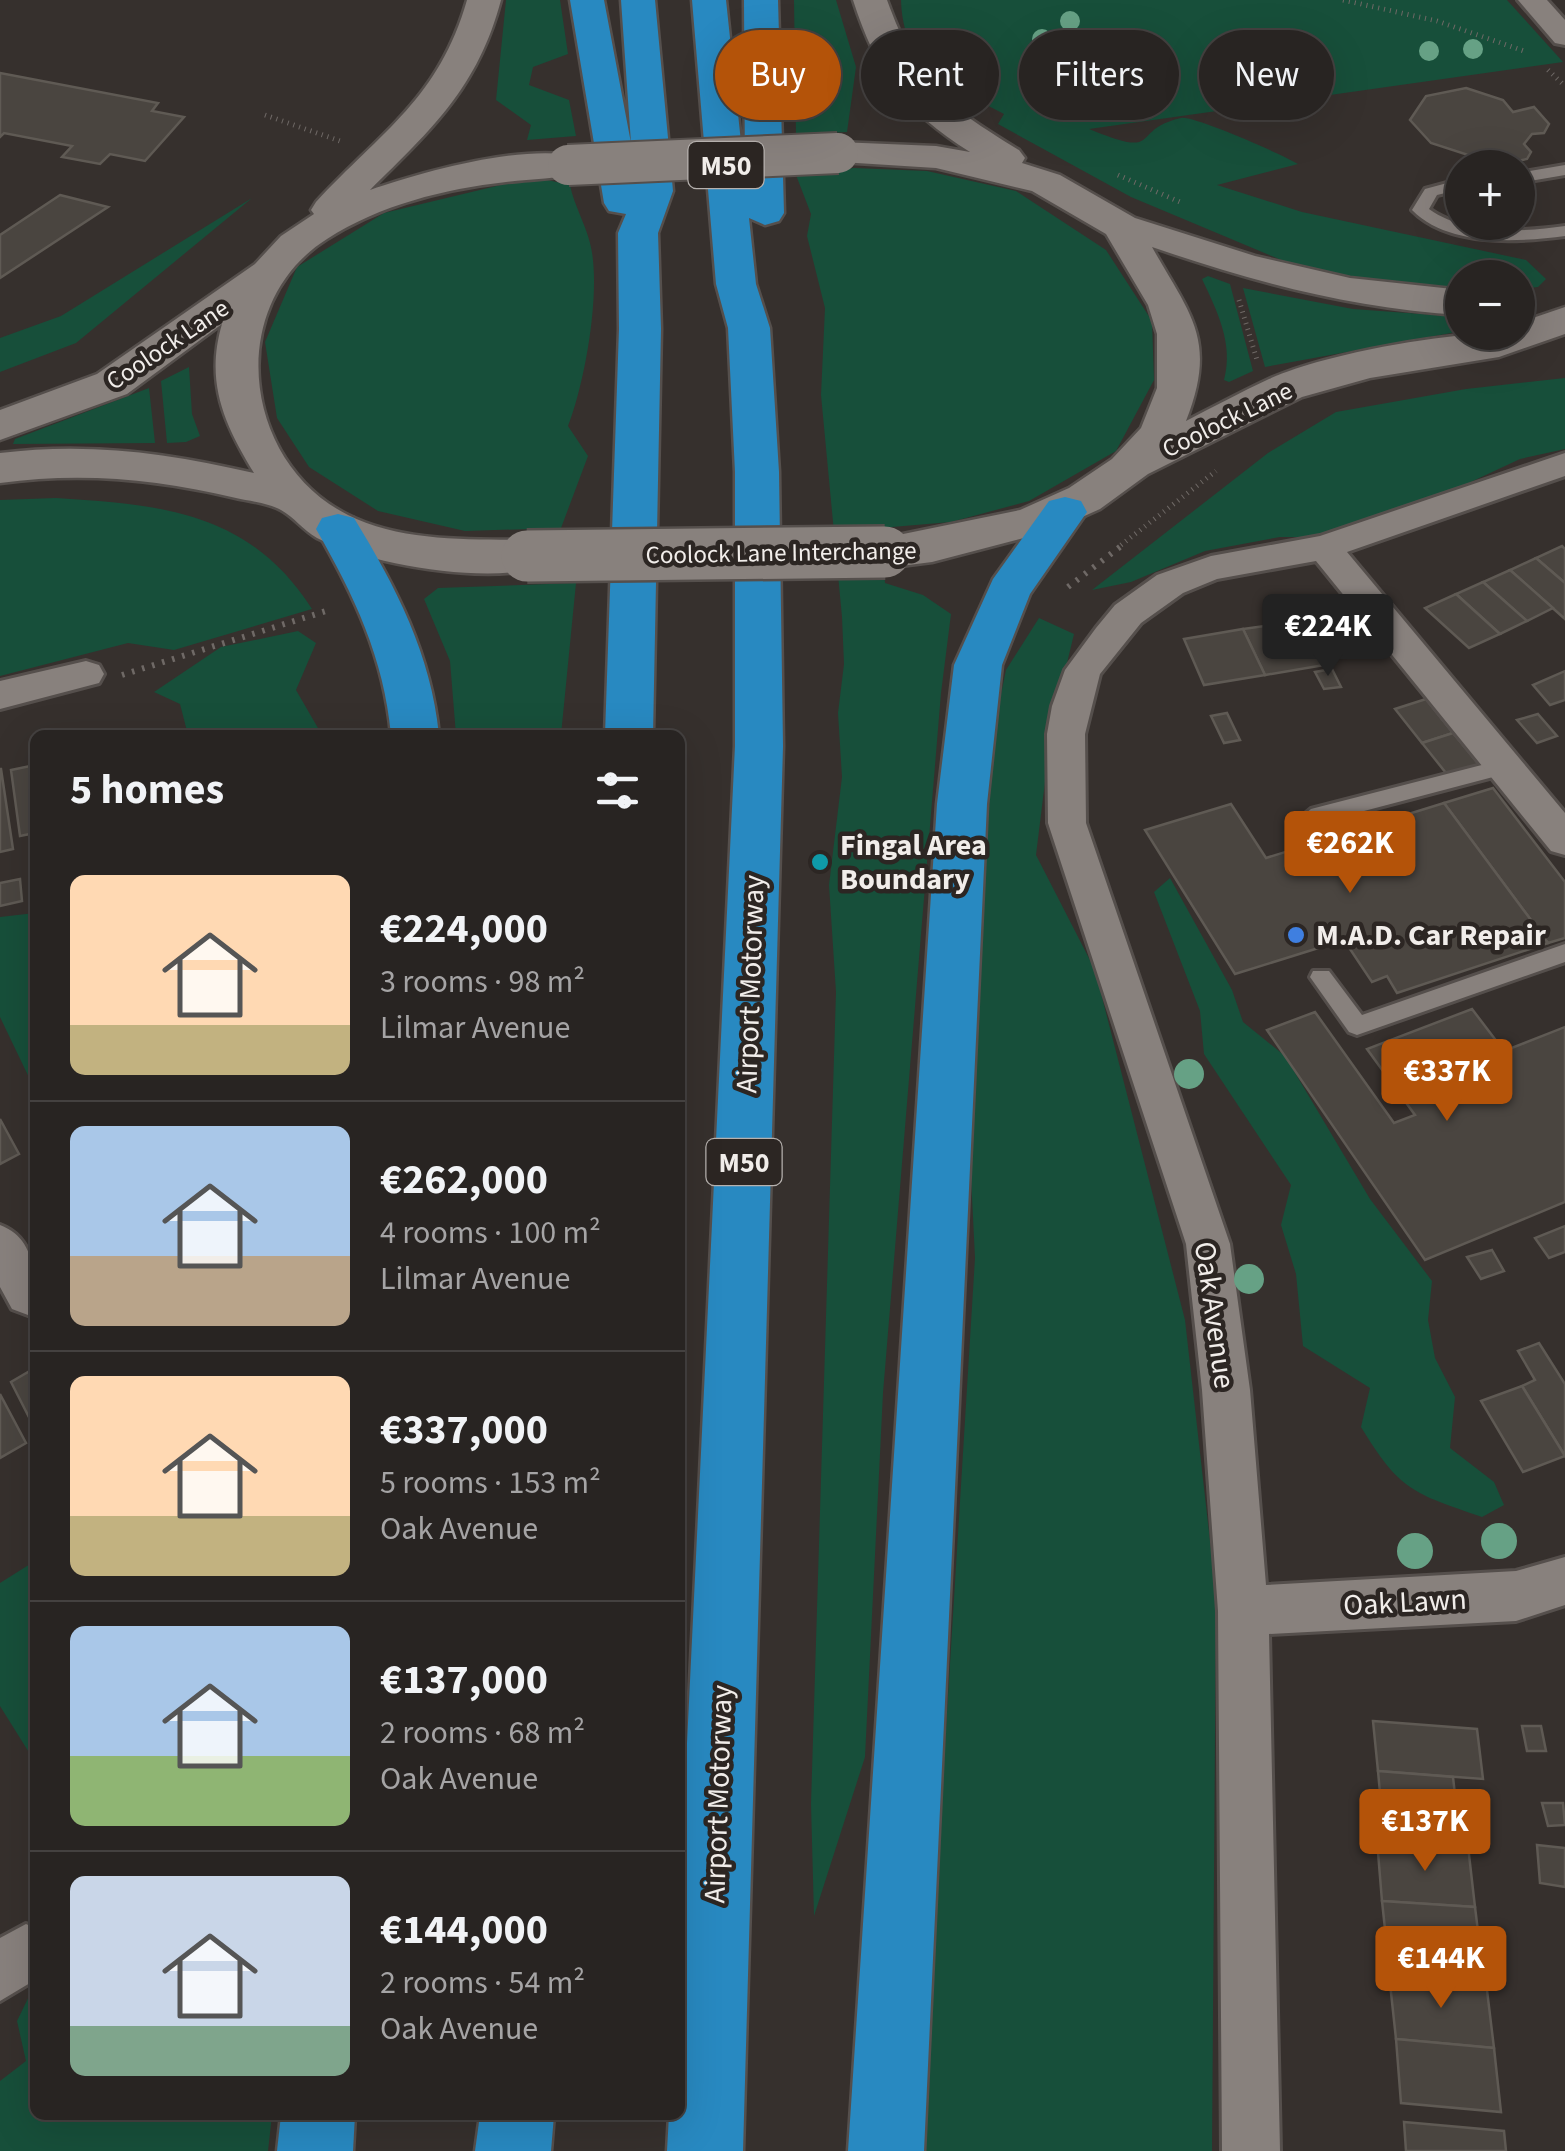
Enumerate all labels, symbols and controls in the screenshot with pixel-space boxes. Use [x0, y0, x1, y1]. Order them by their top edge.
chip: Buy [715, 30, 841, 120]
chip: Rent [861, 30, 999, 120]
chip: Filters [1019, 30, 1179, 120]
chip: New [1199, 30, 1334, 120]
road number: M50 [688, 142, 764, 188]
map controls [1445, 150, 1535, 350]
button: + [1445, 150, 1535, 240]
button: − [1445, 260, 1535, 350]
street label: Coolock Lane [99, 291, 236, 399]
street label: Coolock Lane [1156, 373, 1299, 467]
street label: Coolock Lane Interchange [645, 533, 917, 573]
pin: €224K [1258, 594, 1398, 679]
text: €224K [1284, 603, 1372, 649]
text: 5 homes [70, 760, 224, 820]
icon: filters [590, 763, 645, 818]
pin: €262K [1280, 811, 1420, 896]
text: €262K [1306, 820, 1394, 866]
place label: Fingal Area Boundary [840, 824, 987, 901]
marker: Fingal Area Boundary [809, 851, 831, 873]
street label: Airport Motorway [725, 874, 776, 1094]
text: €224,000 [380, 899, 548, 959]
place label: M.A.D. Car Repair [1316, 914, 1546, 957]
icon: home [150, 915, 270, 1035]
marker: M.A.D. Car Repair [1285, 924, 1307, 946]
text: 3 rooms · 98 m² [380, 959, 585, 1005]
text: Lilmar Avenue [380, 1005, 570, 1051]
pin: €337K [1377, 1039, 1517, 1124]
text: €337K [1403, 1048, 1491, 1094]
road number: M50 [706, 1139, 782, 1185]
text: €262,000 [380, 1150, 548, 1210]
icon: home [150, 1166, 270, 1286]
text: 4 rooms · 100 m² [380, 1210, 601, 1256]
street label: Oak Avenue [1183, 1239, 1246, 1392]
text: Lilmar Avenue [380, 1256, 570, 1302]
text: €337,000 [380, 1400, 548, 1460]
icon: home [150, 1416, 270, 1536]
text: 5 rooms · 153 m² [380, 1460, 601, 1506]
text: Oak Avenue [380, 1506, 538, 1552]
street label: Oak Lawn [1342, 1578, 1468, 1627]
text: €137,000 [380, 1650, 548, 1710]
icon: home [150, 1666, 270, 1786]
street label: Airport Motorway [693, 1684, 744, 1904]
text: 2 rooms · 68 m² [380, 1710, 585, 1756]
text: Oak Avenue [380, 1756, 538, 1802]
pin: €137K [1355, 1789, 1495, 1874]
text: €137K [1381, 1798, 1469, 1844]
text: €144,000 [380, 1900, 548, 1960]
icon: home [150, 1916, 270, 2036]
pin: €144K [1371, 1926, 1511, 2011]
text: €144K [1397, 1935, 1485, 1981]
text: 2 rooms · 54 m² [380, 1960, 585, 2006]
text: Oak Avenue [380, 2006, 538, 2052]

